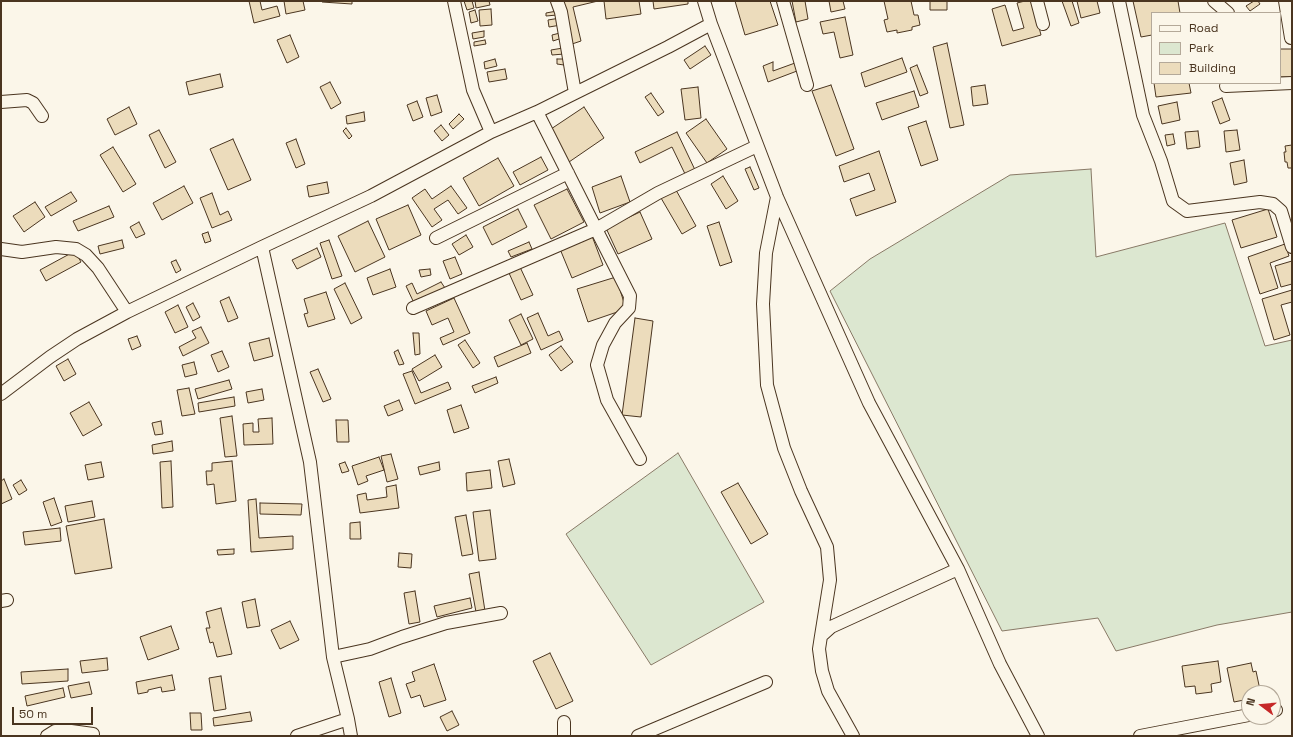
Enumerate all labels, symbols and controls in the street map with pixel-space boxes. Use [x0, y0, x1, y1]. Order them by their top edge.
legend [1151, 12, 1281, 84]
text: Road [1189, 20, 1218, 36]
text: Park [1189, 40, 1214, 56]
text: Building [1189, 60, 1236, 76]
north arrow [1241, 685, 1281, 725]
text: N [1243, 696, 1258, 707]
scale bar [14, 699, 95, 725]
text: 50 m [19, 706, 47, 722]

